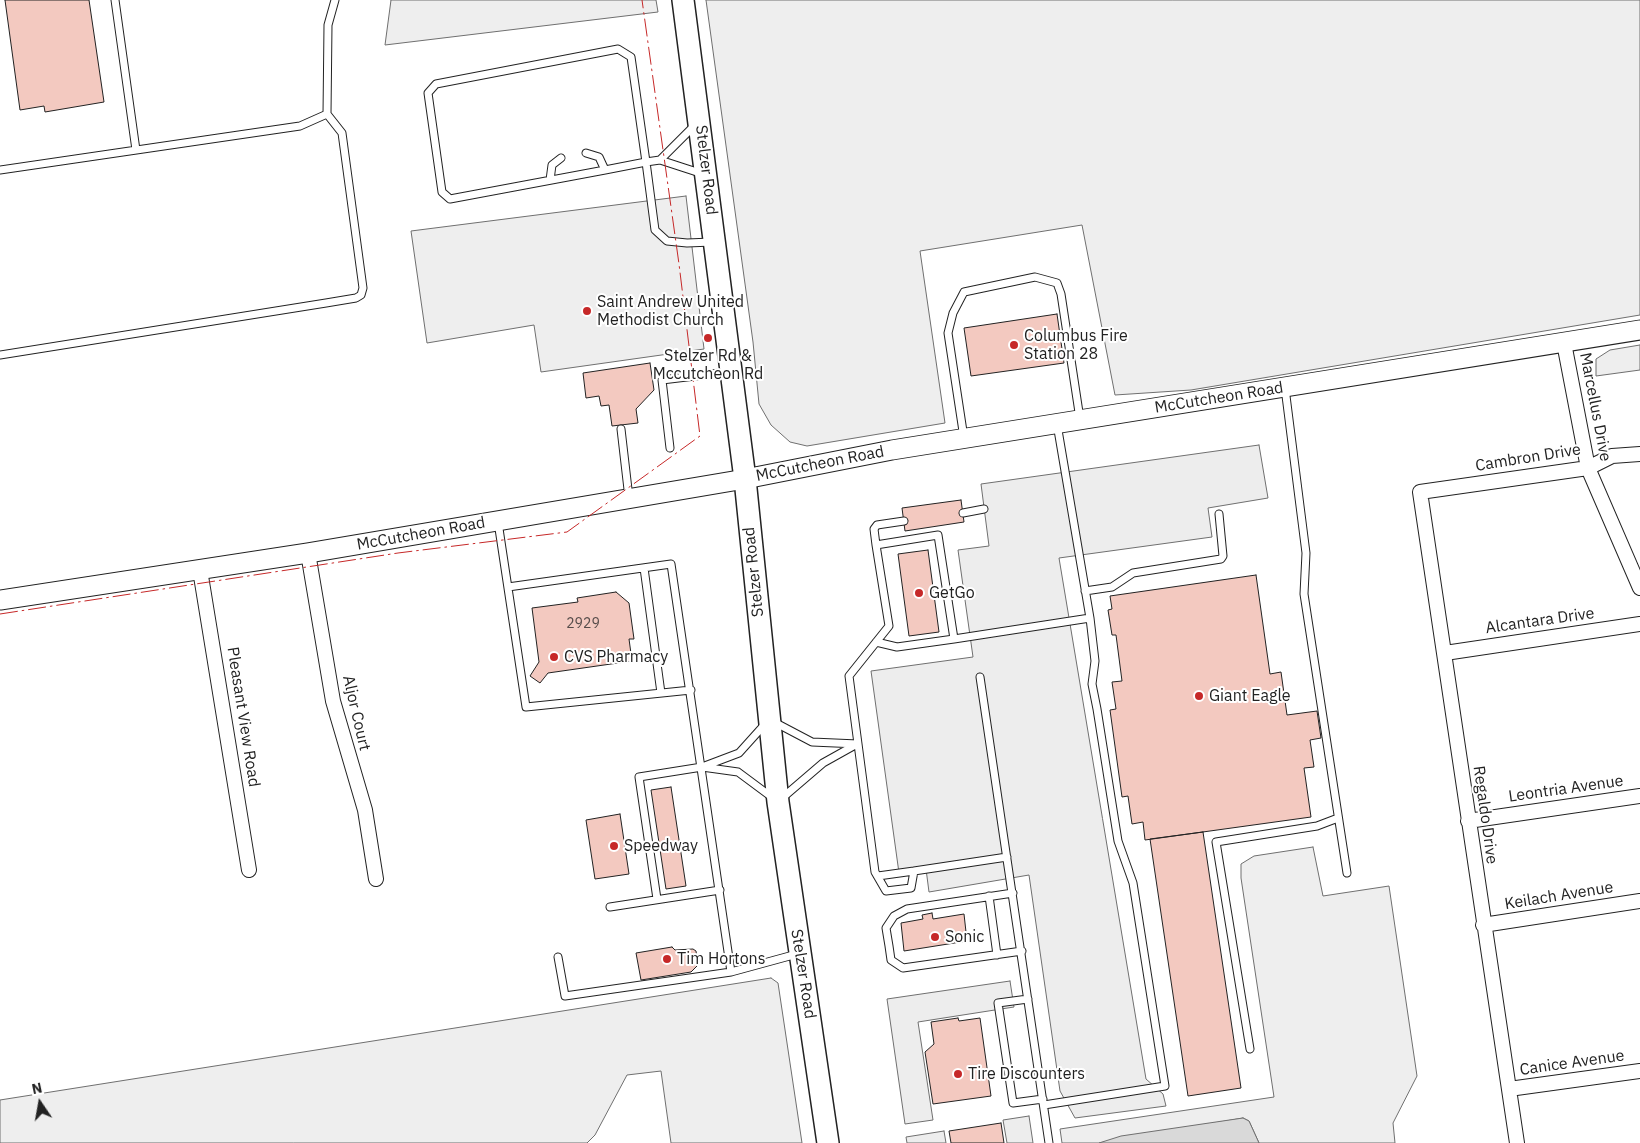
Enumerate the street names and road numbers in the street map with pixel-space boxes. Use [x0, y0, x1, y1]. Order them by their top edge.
street label: Stelzer Road [691, 124, 721, 216]
street label: Marcellus Drive [1575, 351, 1615, 463]
street label: McCutcheon Road [1153, 378, 1285, 418]
street label: Cambron Drive [1474, 440, 1582, 476]
street label: McCutcheon Road [754, 442, 886, 486]
street label: McCutcheon Road [355, 513, 487, 555]
street label: Stelzer Road [740, 526, 768, 618]
street label: Alcantara Drive [1484, 604, 1596, 638]
street label: Pleasant View Road [222, 646, 264, 788]
street label: Aljor Court [338, 673, 374, 753]
street label: Regaldo Drive [1469, 765, 1501, 865]
street label: Leontria Avenue [1507, 771, 1625, 807]
street label: Keilach Avenue [1503, 878, 1615, 914]
street label: Stelzer Road [786, 928, 820, 1020]
street label: Canice Avenue [1518, 1046, 1626, 1080]

